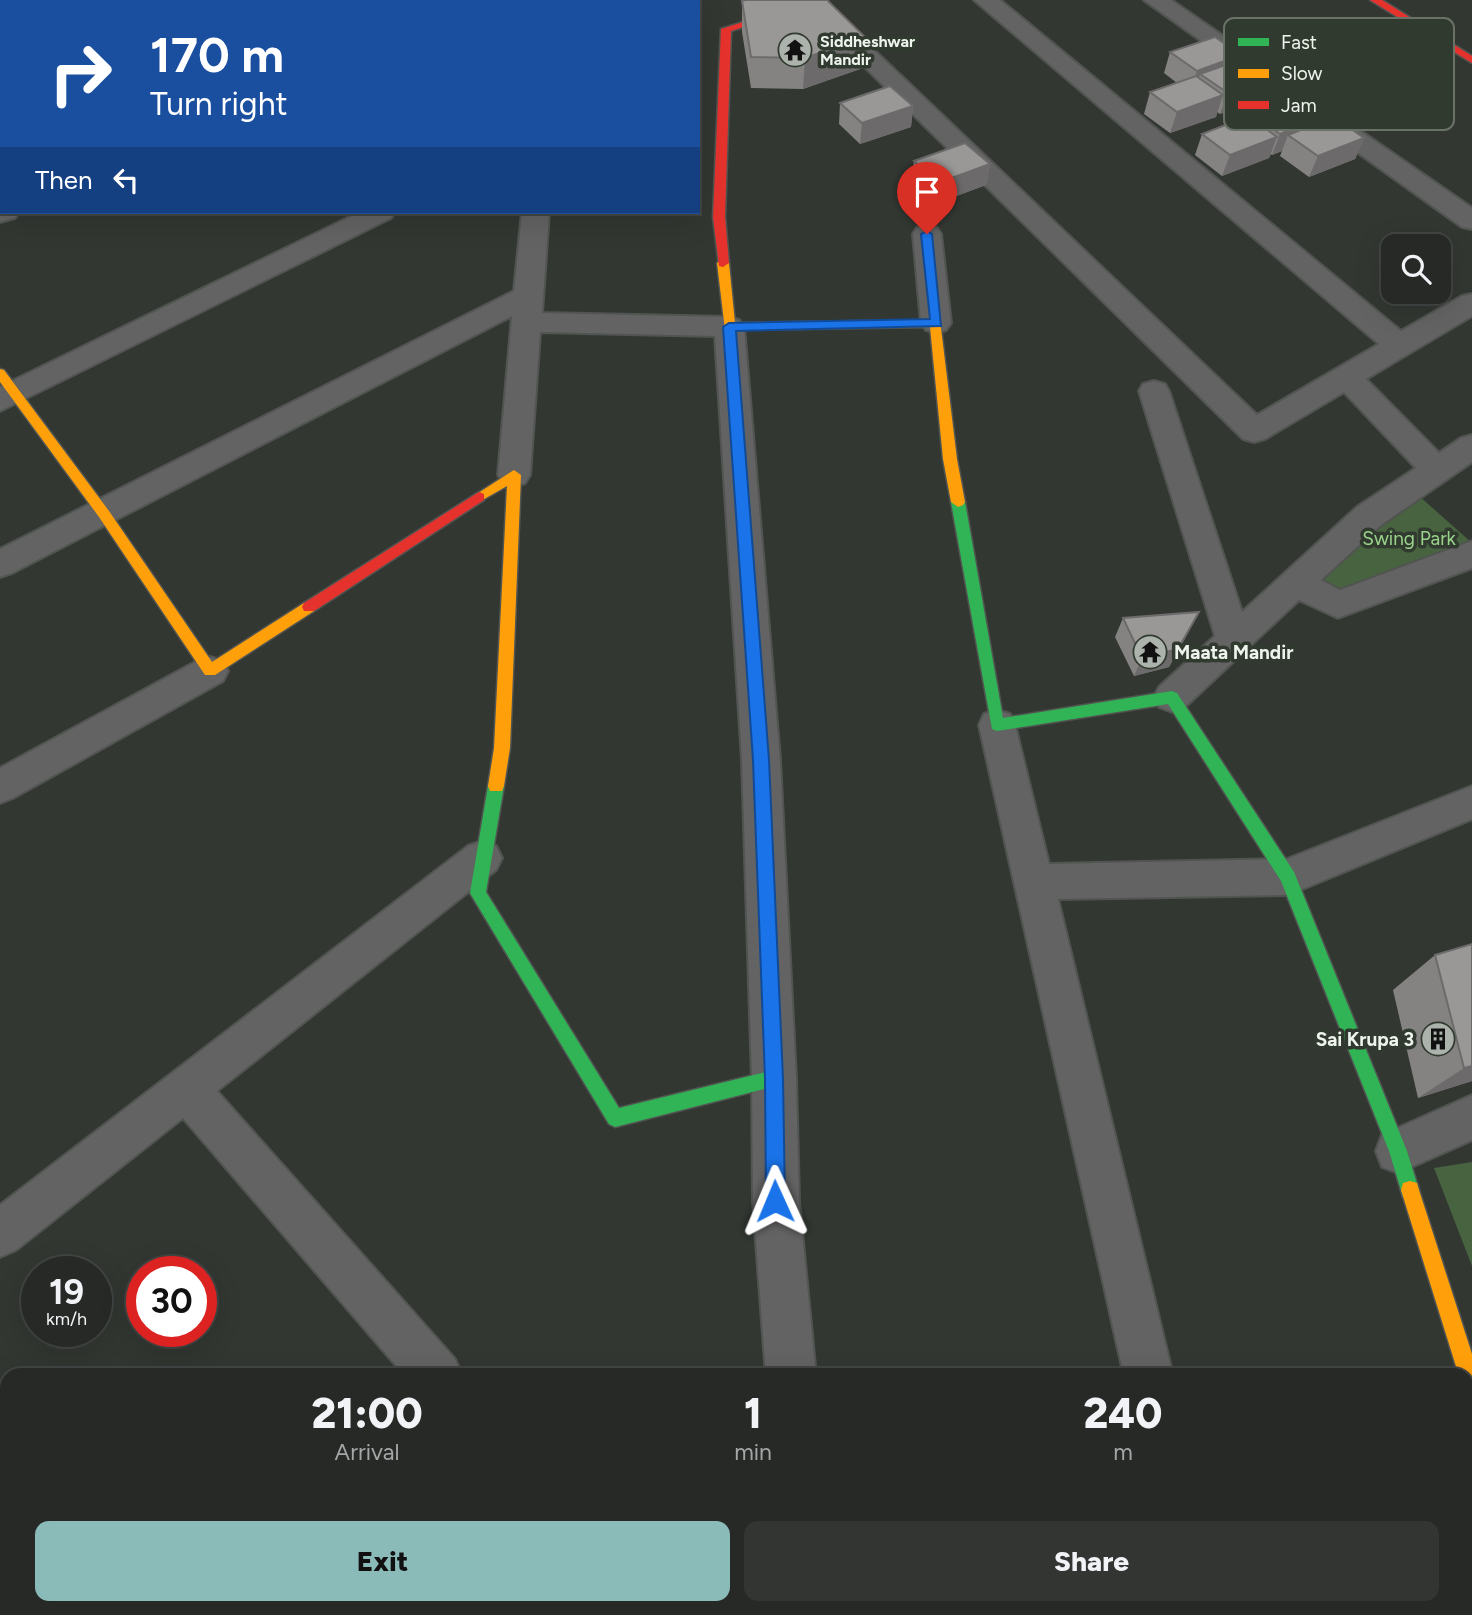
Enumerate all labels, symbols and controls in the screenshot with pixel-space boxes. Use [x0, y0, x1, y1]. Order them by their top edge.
legend [1224, 18, 1454, 130]
text: 170 m [150, 25, 284, 84]
icon: right [35, 28, 126, 119]
temple icon: Siddheshwar Mandir [776, 31, 814, 69]
text: Fast [1281, 31, 1317, 54]
place label: Siddheshwar Mandir [820, 32, 915, 69]
text: Slow [1281, 62, 1323, 85]
text: Turn right [150, 85, 288, 123]
text: Jam [1281, 94, 1317, 117]
icon: left [107, 161, 145, 199]
pin [897, 162, 957, 234]
text: Then [35, 164, 93, 196]
icon: arrive [908, 173, 946, 211]
map controls [1381, 234, 1451, 304]
button: search [1381, 234, 1451, 304]
park label: Swing Park [1362, 527, 1457, 550]
temple icon: Maata Mandir [1131, 633, 1169, 671]
place label: Maata Mandir [1174, 641, 1293, 664]
building icon: Sai Krupa 3 [1419, 1020, 1457, 1058]
place label: Sai Krupa 3 [1316, 1028, 1414, 1051]
position arrow [738, 1164, 812, 1238]
speed limit sign: 30 [126, 1256, 217, 1347]
text: 19 [49, 1271, 84, 1313]
text: km/h [46, 1308, 87, 1330]
text: 21:00 [312, 1388, 423, 1439]
text: 1 [744, 1388, 762, 1439]
text: 240 [1083, 1388, 1162, 1439]
text: Arrival [335, 1438, 400, 1466]
text: min [734, 1438, 772, 1466]
text: m [1113, 1438, 1133, 1466]
button: Exit [35, 1521, 730, 1601]
button: Share [744, 1521, 1439, 1601]

